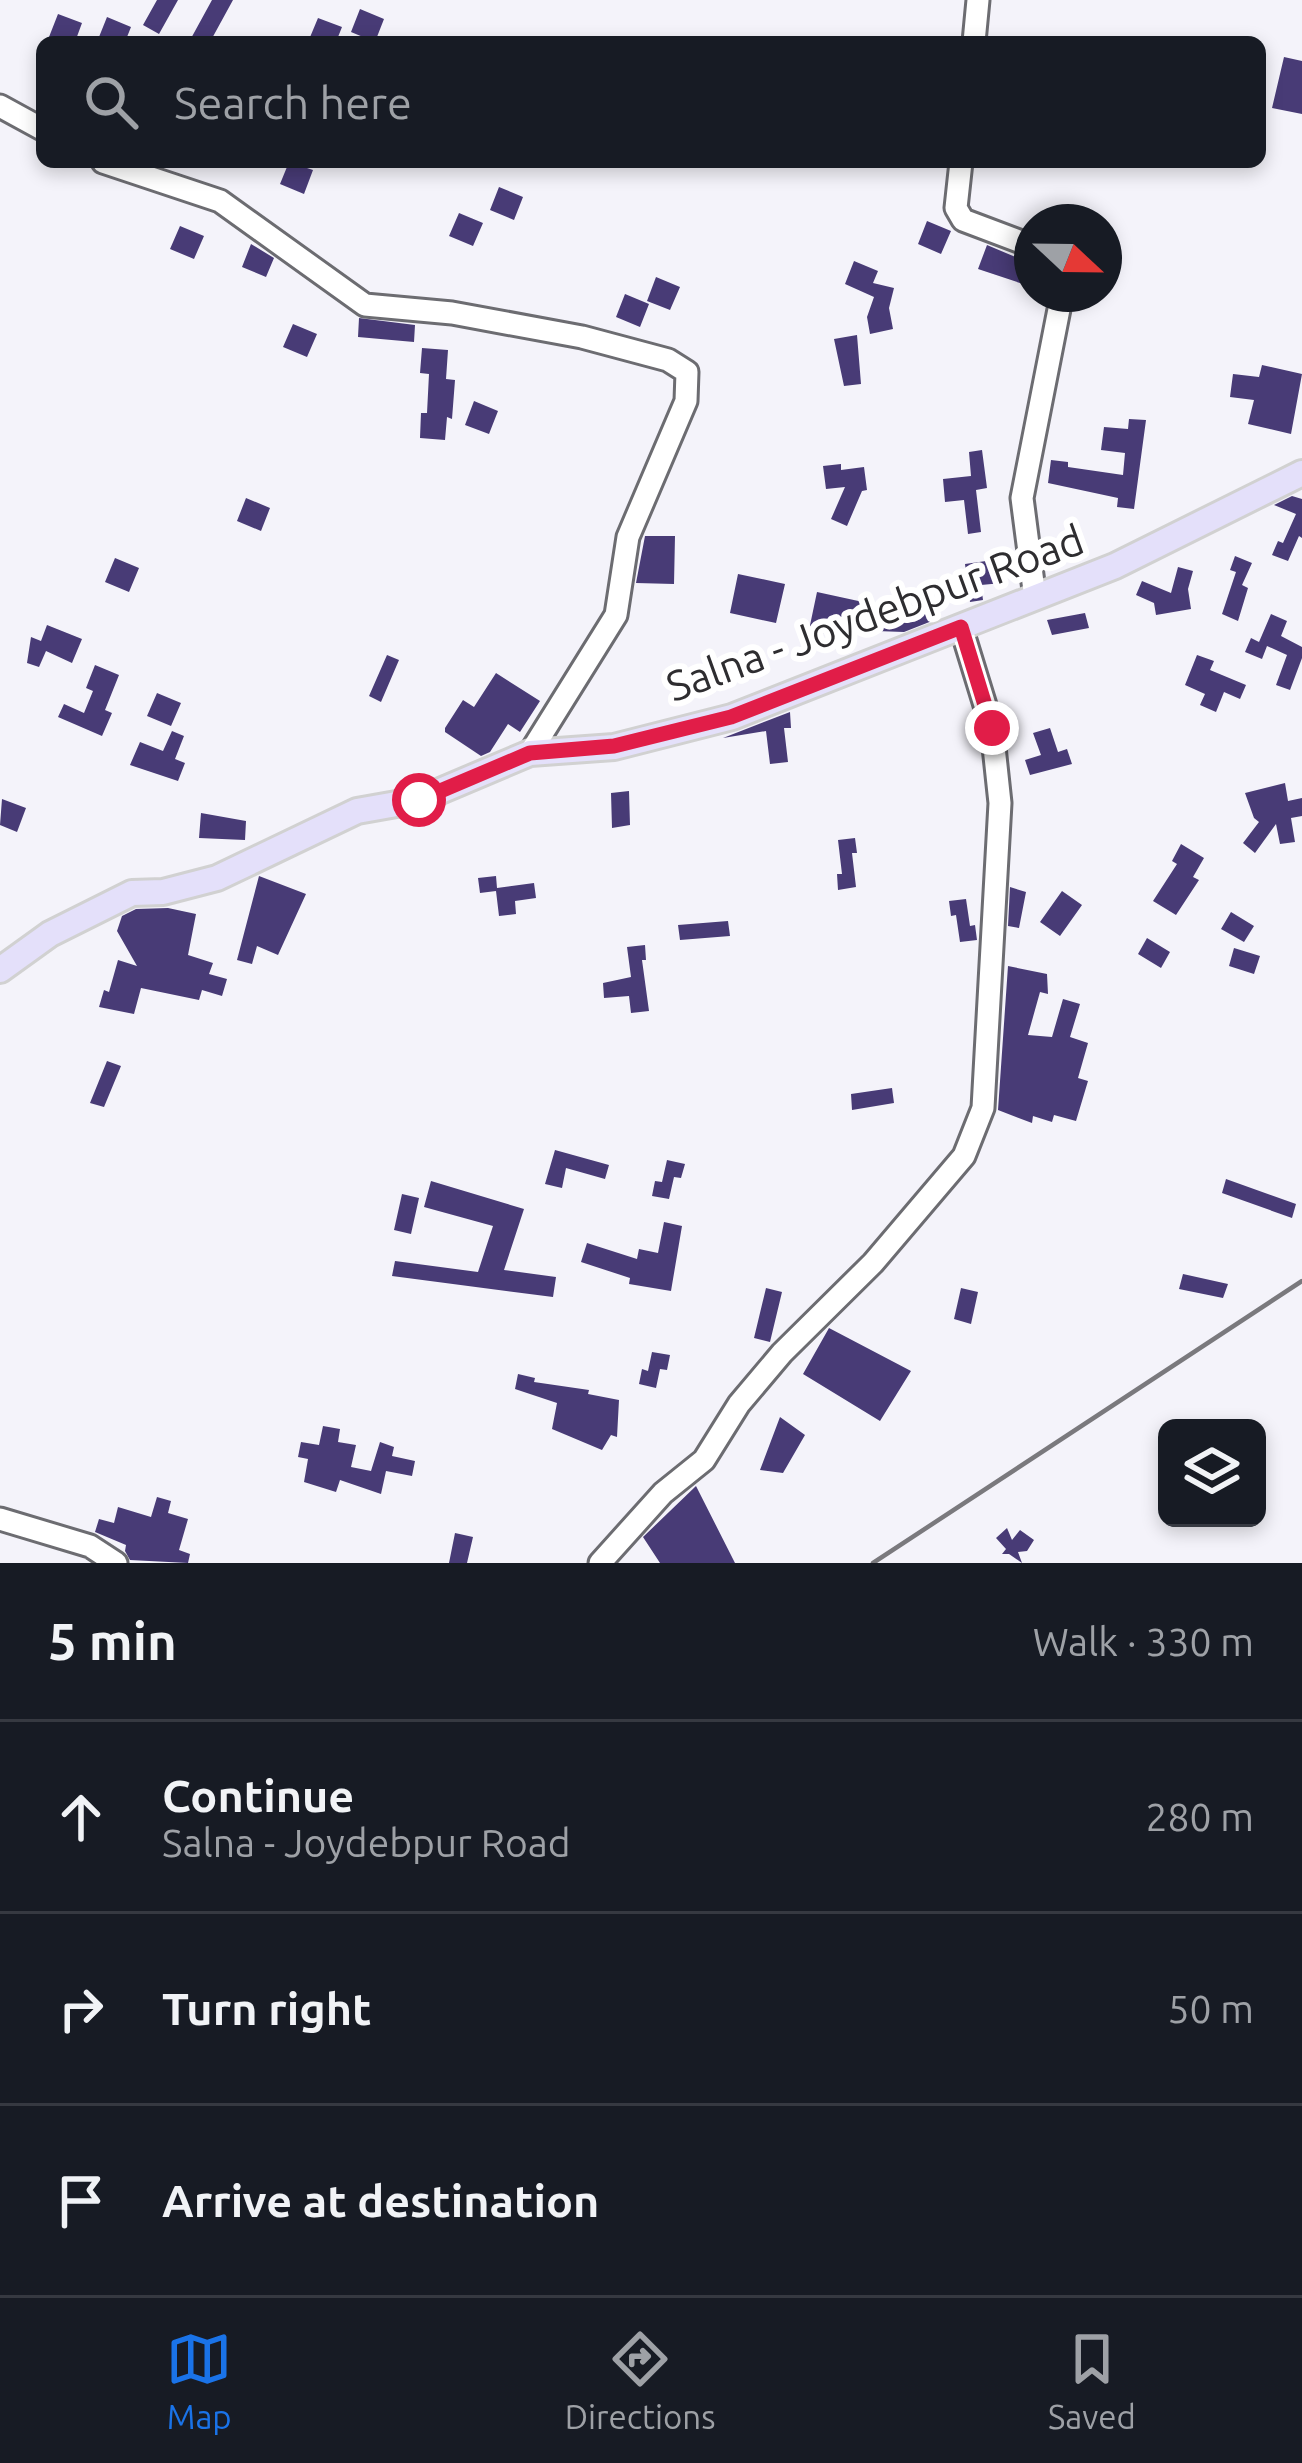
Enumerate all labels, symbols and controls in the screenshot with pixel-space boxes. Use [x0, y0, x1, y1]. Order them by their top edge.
search box [36, 36, 1266, 168]
icon: search [78, 69, 144, 135]
text: Search here [174, 77, 412, 128]
north arrow [1014, 204, 1122, 312]
street label: Salna - Joydebpur Road [660, 515, 1090, 710]
route end [965, 701, 1019, 755]
route start [392, 773, 446, 827]
map controls [1158, 1419, 1266, 1527]
button: layers [1158, 1419, 1266, 1527]
text: 5 min [48, 1612, 177, 1670]
text: Walk · 330 m [1033, 1620, 1254, 1663]
text: Continue [162, 1770, 354, 1821]
icon: ahead [48, 1784, 114, 1850]
text: 280 m [1145, 1795, 1254, 1838]
text: Salna - Joydebpur Road [162, 1821, 571, 1864]
icon: right [48, 1976, 114, 2042]
text: Turn right [162, 1983, 371, 2034]
text: 50 m [1167, 1987, 1254, 2030]
icon: arrive [48, 2168, 114, 2234]
text: Arrive at destination [162, 2175, 599, 2226]
tab: Map [166, 2326, 232, 2435]
tab: Directions [565, 2326, 715, 2435]
tab: Saved [1048, 2326, 1136, 2435]

